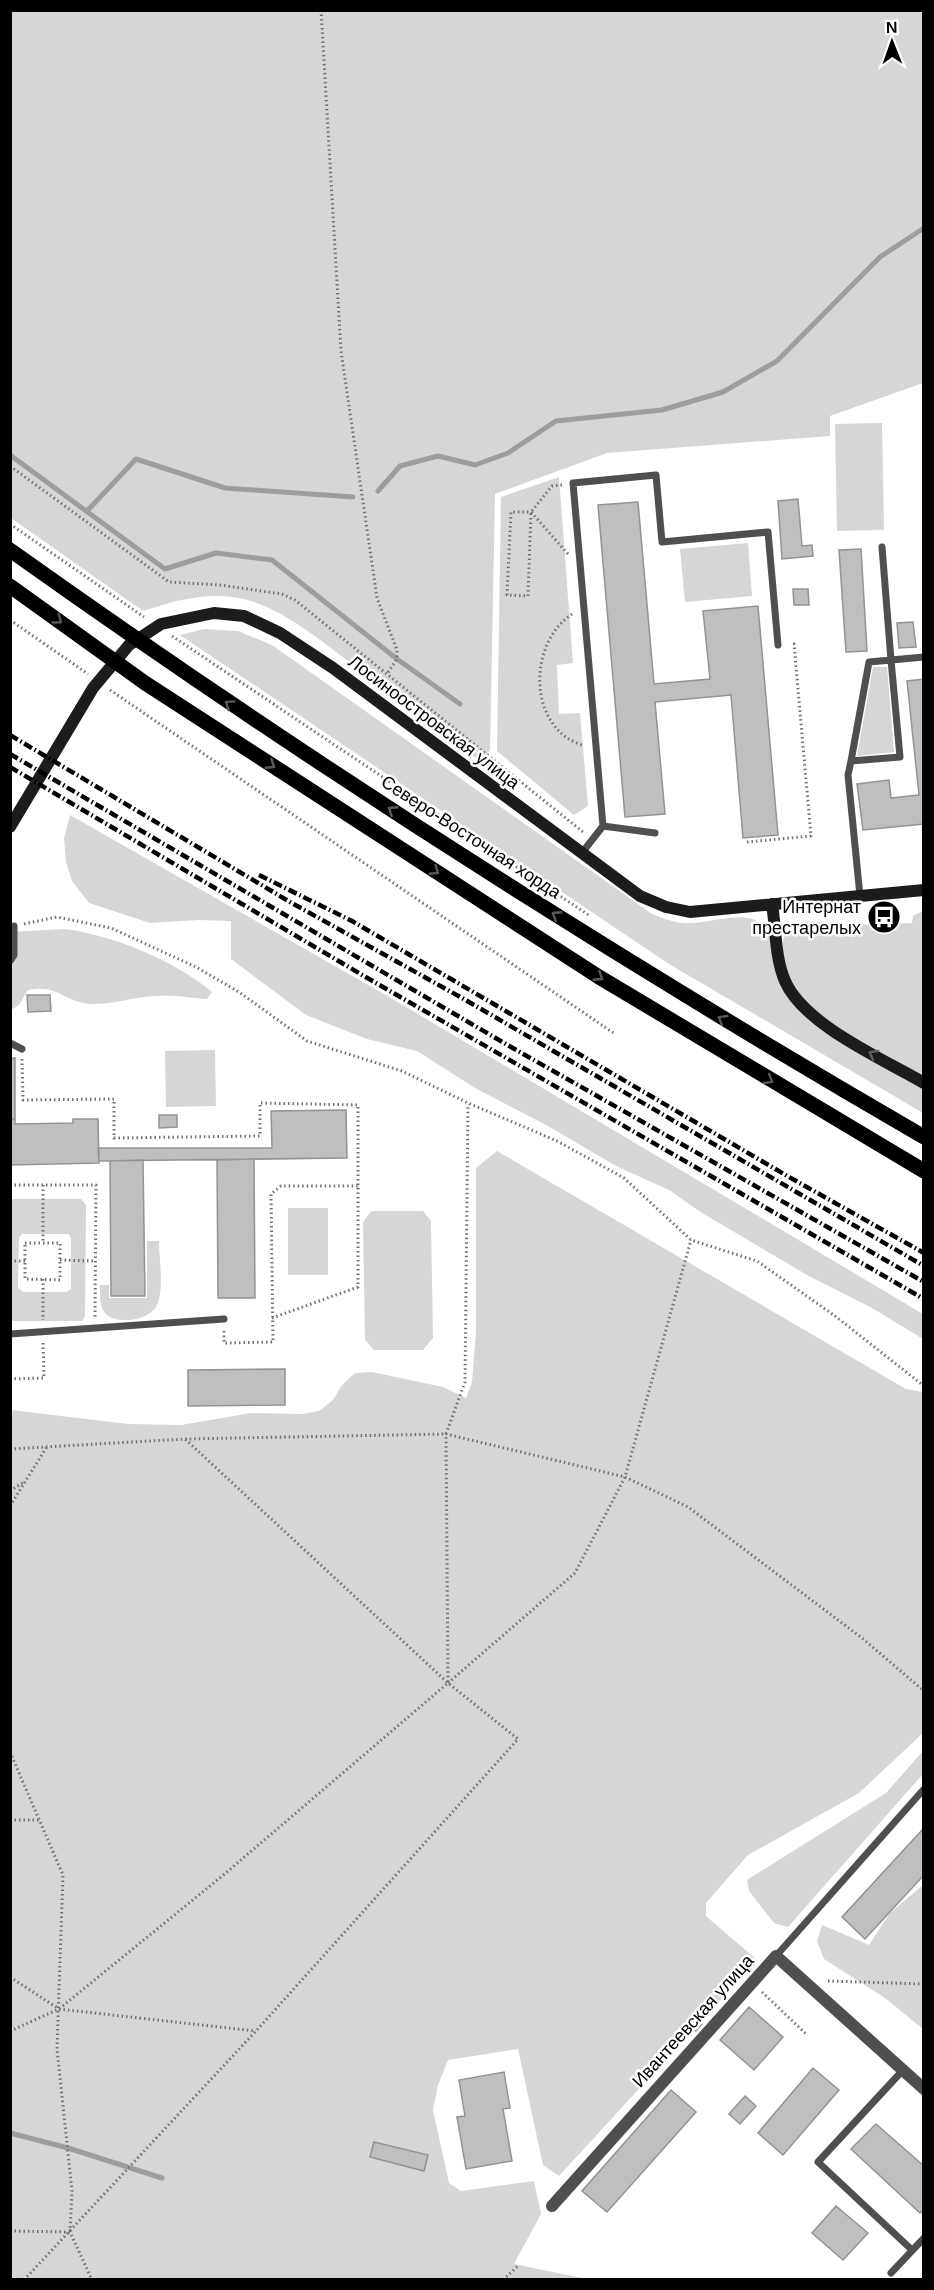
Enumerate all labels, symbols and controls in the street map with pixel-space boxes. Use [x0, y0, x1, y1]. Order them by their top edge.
north arrow [862, 12, 922, 72]
text: N [886, 19, 898, 36]
one-way arrow [51, 613, 62, 624]
street label: Лосиноостровская улица [345, 651, 524, 793]
one-way arrow [225, 700, 236, 711]
one-way arrow [264, 758, 275, 769]
street label: Северо-Восточная хорда [377, 771, 565, 903]
one-way arrow [388, 806, 399, 817]
one-way arrow [428, 864, 439, 875]
place label: Интернат престарелых [752, 897, 861, 938]
bus stop icon: Интернат престарелых [866, 899, 902, 935]
one-way arrow [552, 912, 563, 923]
one-way arrow [592, 970, 603, 981]
one-way arrow [718, 1014, 728, 1026]
one-way arrow [869, 1049, 879, 1061]
one-way arrow [763, 1072, 773, 1084]
street label: Ивантеевская улица [628, 1950, 758, 2091]

